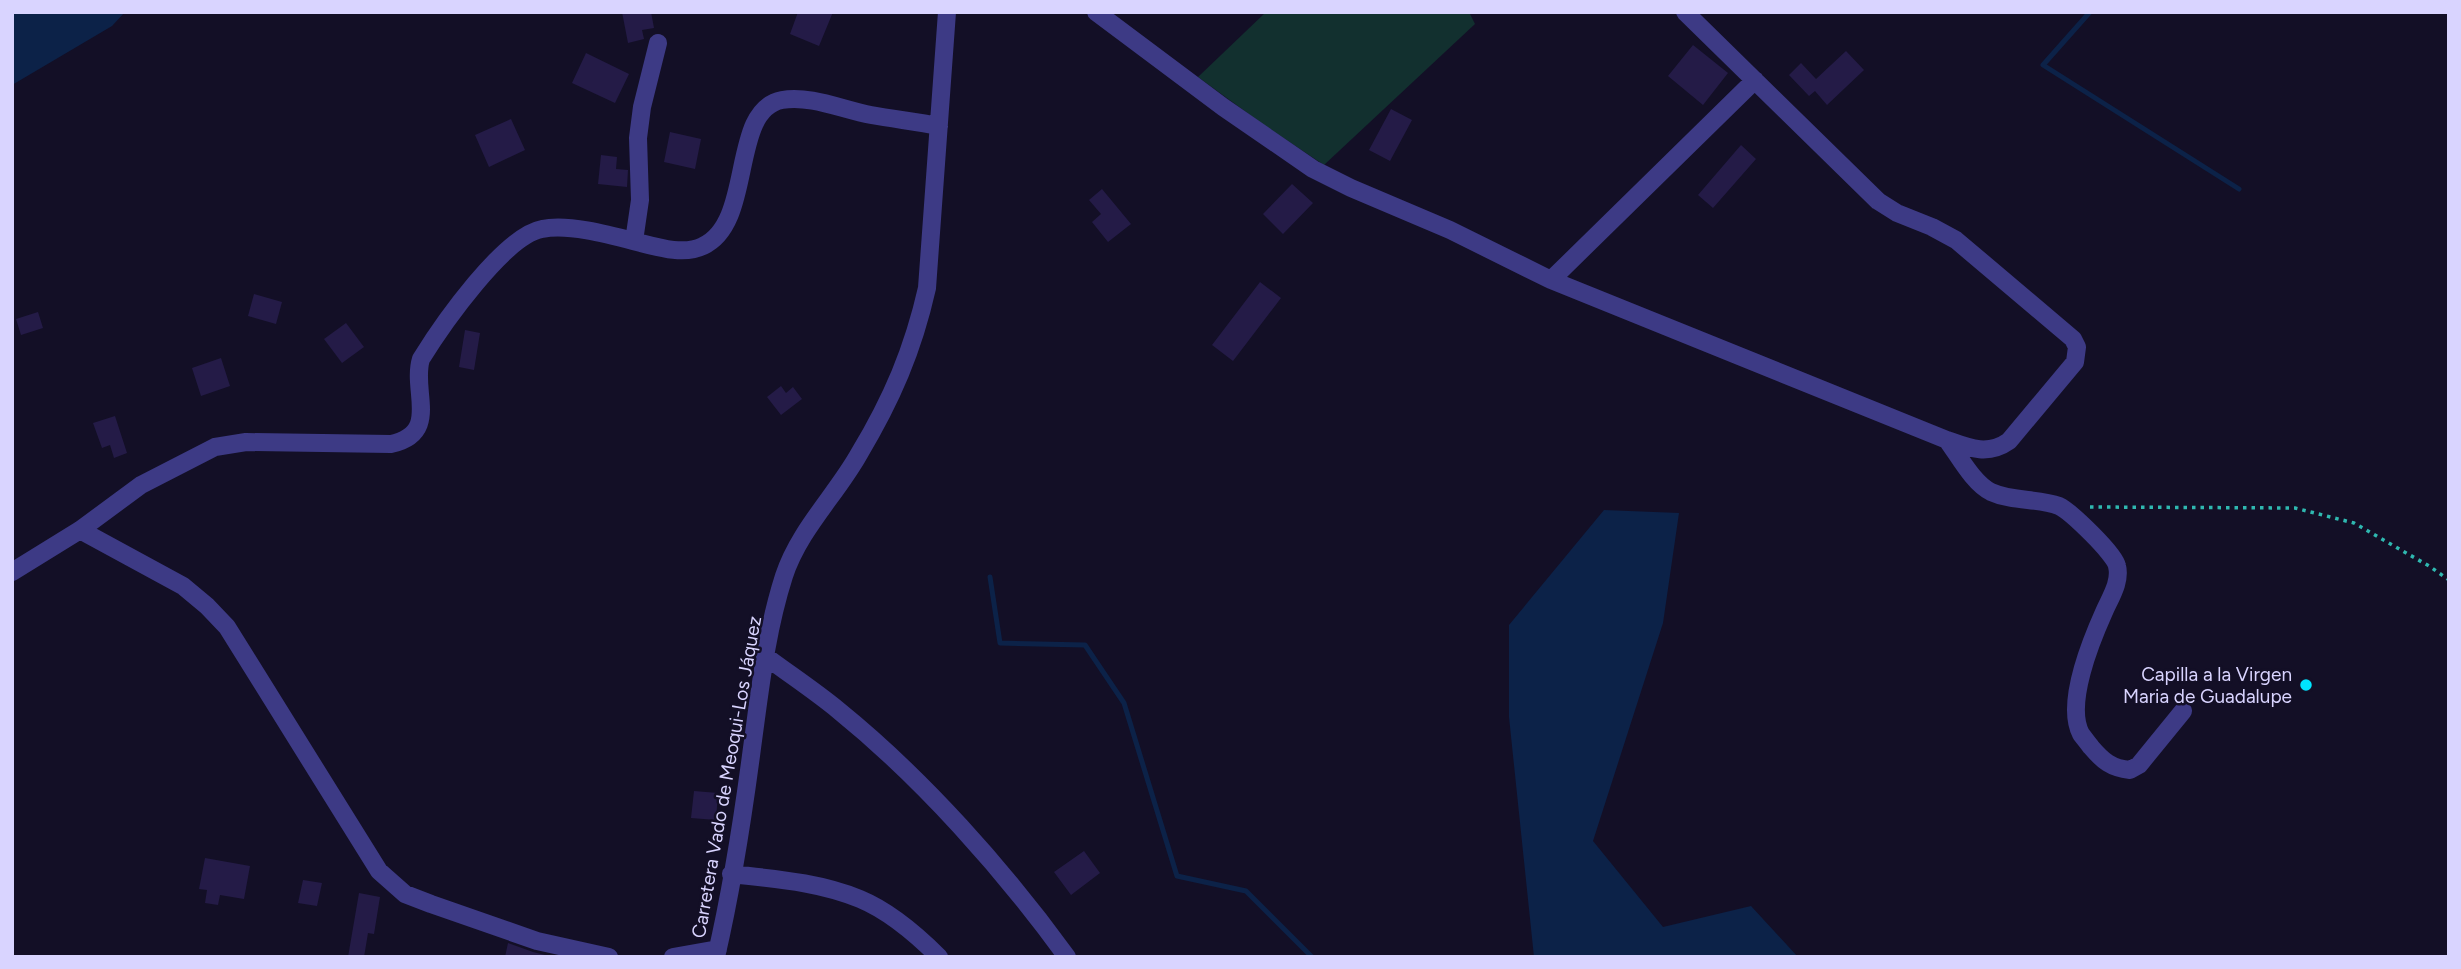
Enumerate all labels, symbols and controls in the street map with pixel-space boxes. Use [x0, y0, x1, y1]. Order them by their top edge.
street label: Carretera Vado de Meoqui-Los Jáquez [687, 614, 766, 940]
place label: Capilla a la Virgen Maria de Guadalupe [2123, 663, 2292, 708]
marker: Capilla a la Virgen Maria de Guadalupe [2298, 677, 2314, 693]

